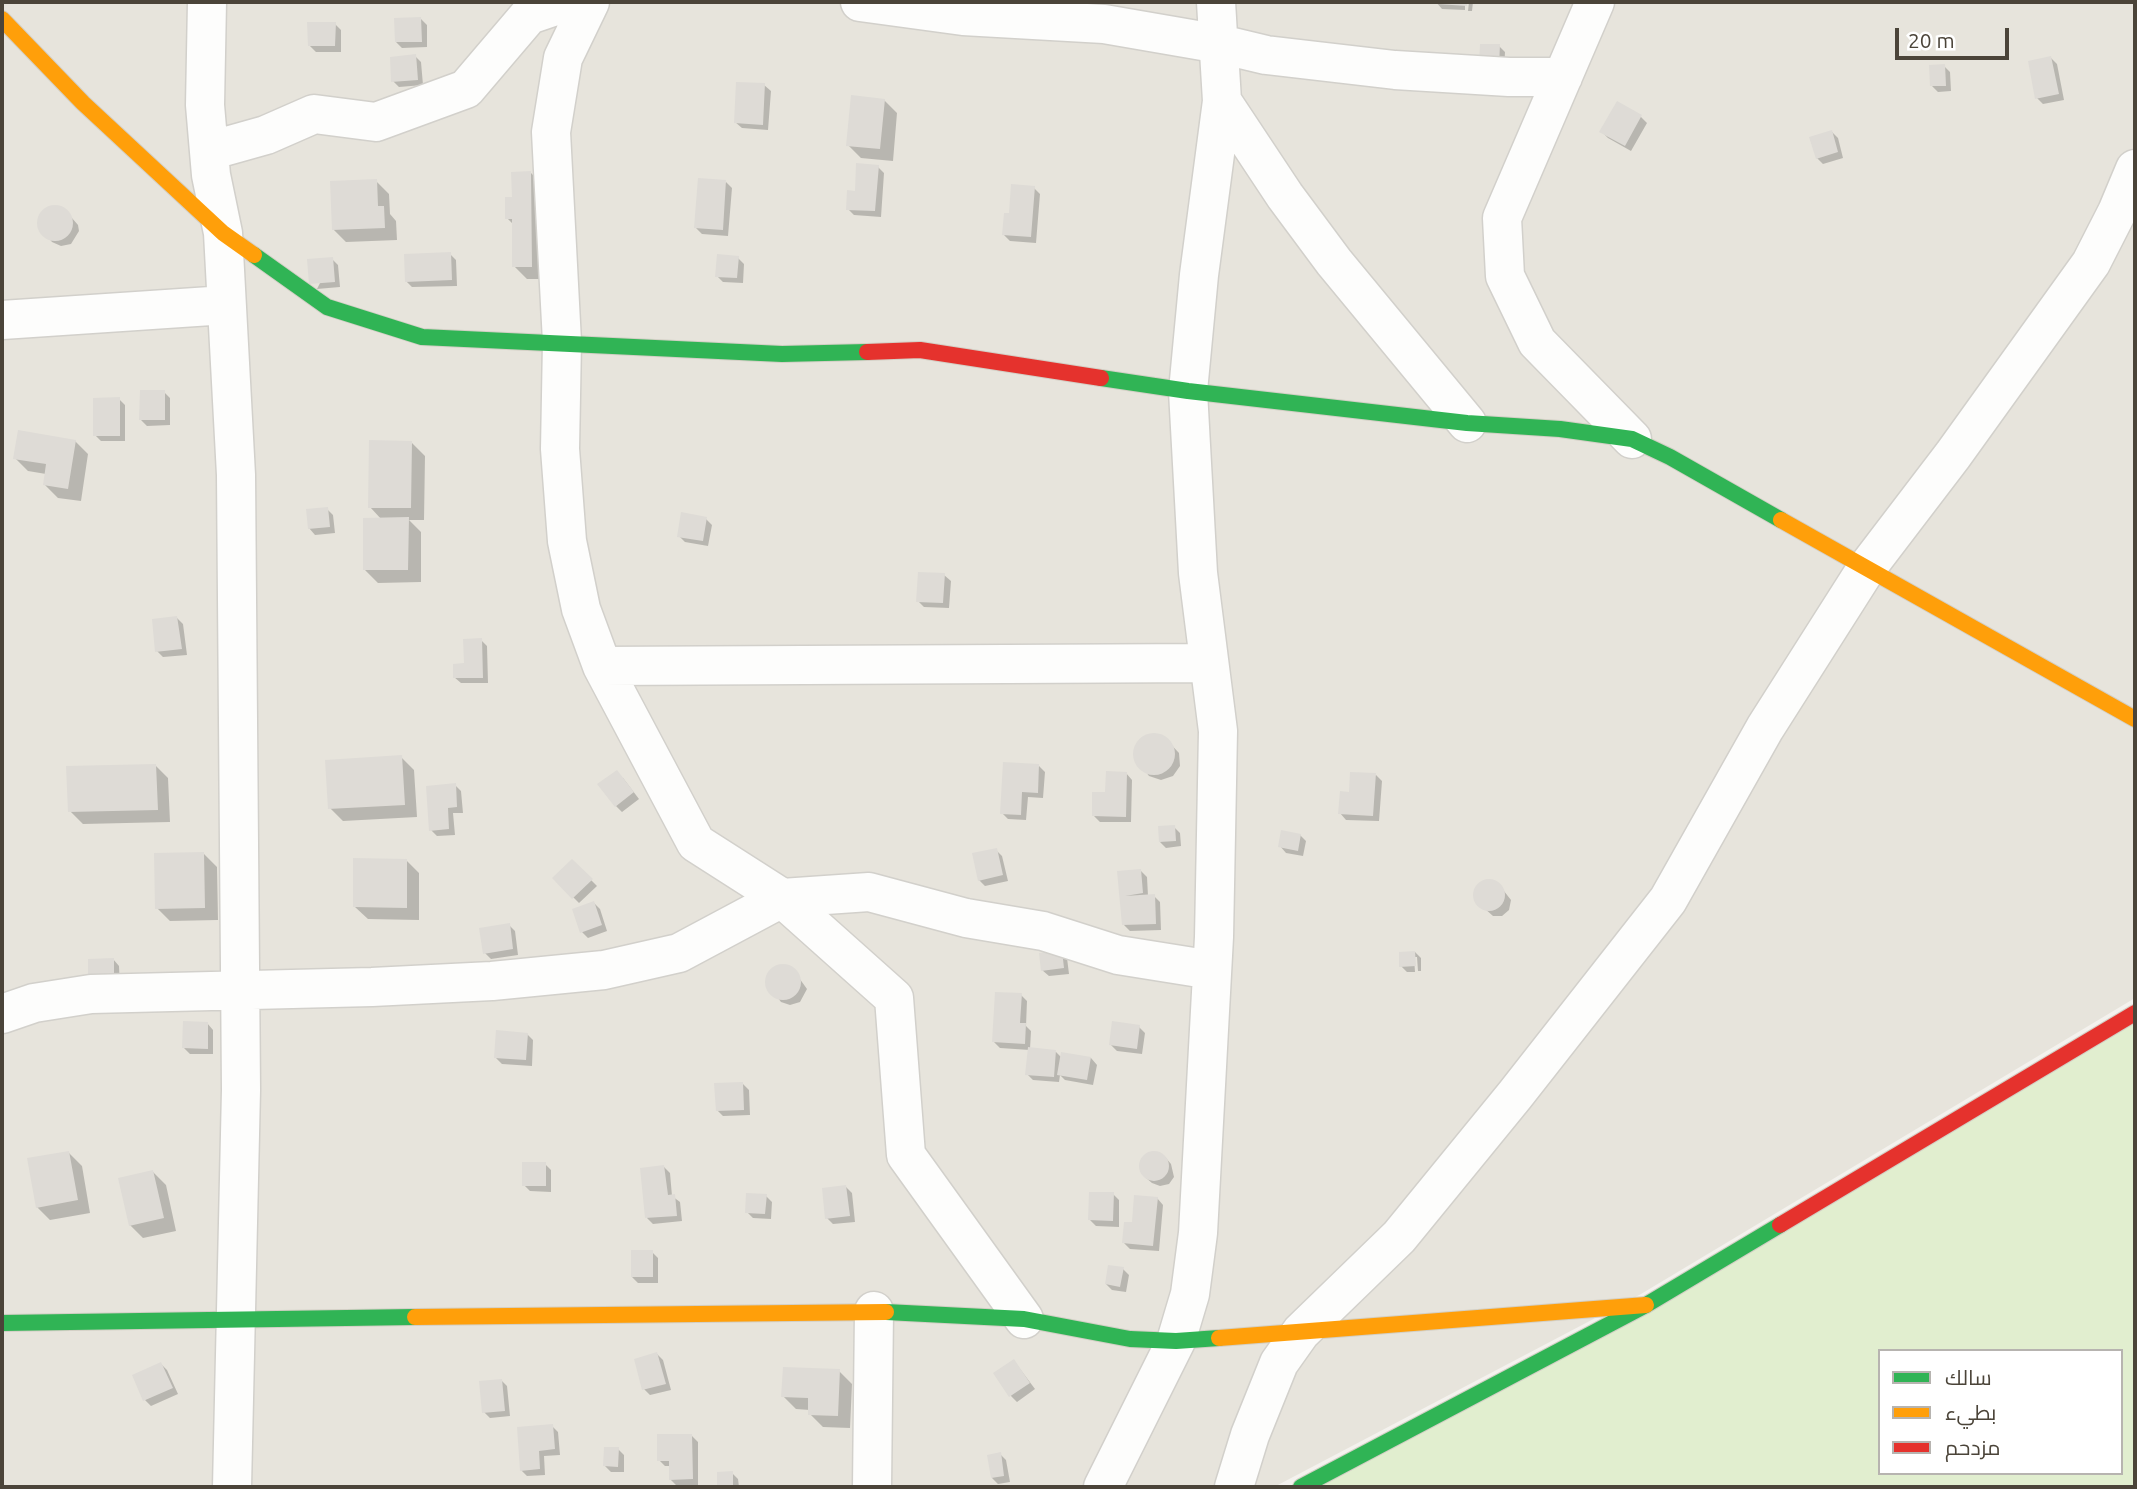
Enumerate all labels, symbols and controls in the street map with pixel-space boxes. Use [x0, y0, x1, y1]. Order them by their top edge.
scale bar [1899, 14, 2013, 58]
text: 20 m [1908, 28, 1955, 52]
legend [1878, 1349, 2123, 1475]
text: سالك [1945, 1365, 1992, 1389]
text: بطيء [1945, 1400, 1996, 1424]
text: مزدحم [1945, 1435, 2000, 1459]

